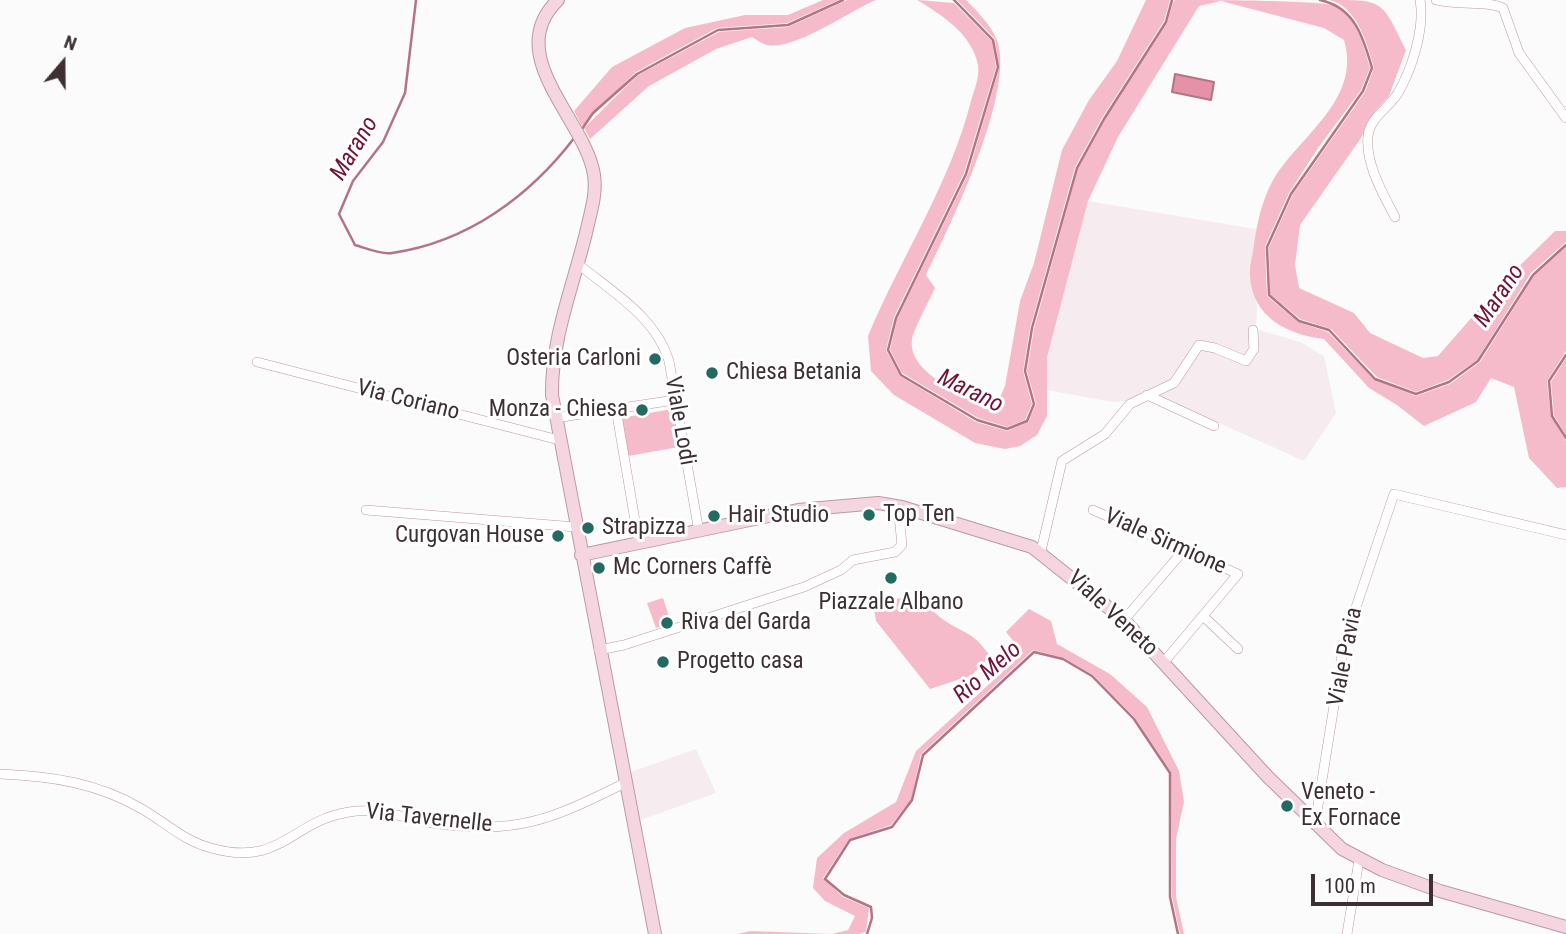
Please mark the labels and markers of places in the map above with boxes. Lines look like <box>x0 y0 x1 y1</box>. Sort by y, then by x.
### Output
place label: Osteria Carloni <box>506 345 641 373</box>
marker: Osteria Carloni <box>647 351 663 367</box>
place label: Chiesa Betania <box>726 359 862 387</box>
marker: Chiesa Betania <box>704 365 720 381</box>
place label: Monza - Chiesa <box>489 396 628 424</box>
marker: Monza - Chiesa <box>634 402 650 418</box>
place label: Top Ten <box>883 501 955 529</box>
place label: Hair Studio <box>728 502 829 530</box>
marker: Top Ten <box>861 507 877 523</box>
marker: Hair Studio <box>706 508 722 524</box>
place label: Strapizza <box>602 514 686 542</box>
marker: Strapizza <box>580 520 596 536</box>
place label: Curgovan House <box>395 522 544 550</box>
marker: Curgovan House <box>550 528 566 544</box>
place label: Mc Corners Caffè <box>613 554 772 582</box>
marker: Mc Corners Caffè <box>591 560 607 576</box>
marker: Piazzale Albano <box>883 570 899 586</box>
place label: Piazzale Albano <box>818 589 964 617</box>
place label: Riva del Garda <box>681 609 811 637</box>
marker: Riva del Garda <box>659 615 675 631</box>
place label: Progetto casa <box>677 648 804 676</box>
marker: Progetto casa <box>655 654 671 670</box>
place label: Veneto - Ex Fornace <box>1301 779 1401 833</box>
marker: Veneto - Ex Fornace <box>1279 798 1295 814</box>

